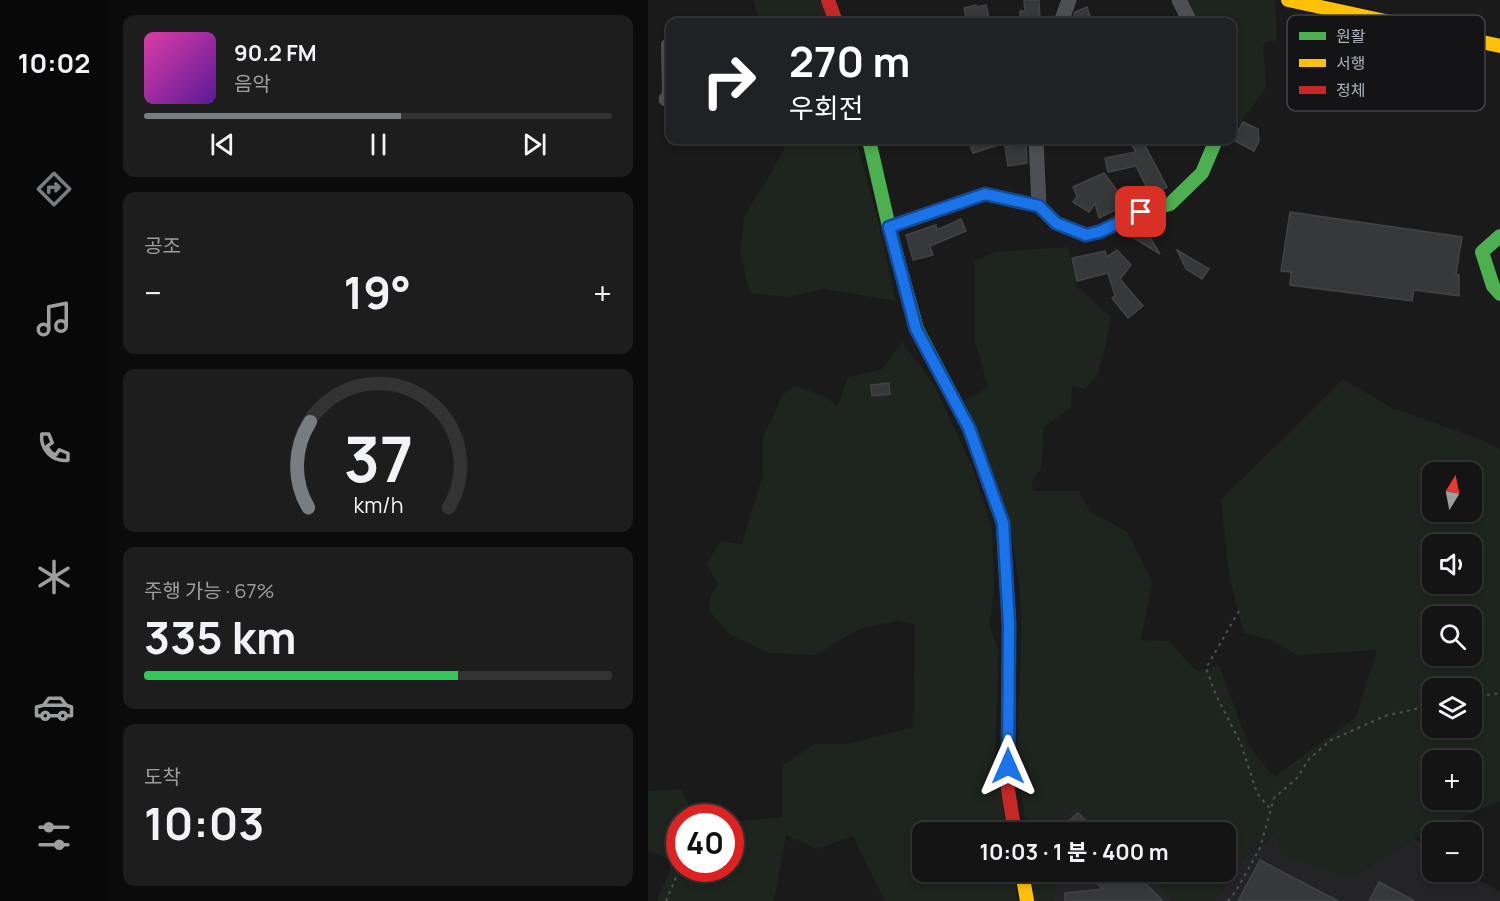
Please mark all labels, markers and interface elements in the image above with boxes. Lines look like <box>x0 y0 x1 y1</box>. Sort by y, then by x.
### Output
legend <box>1287 15 1485 111</box>
text: 원활 <box>1336 25 1366 47</box>
text: 270 m <box>789 32 910 90</box>
text: 90.2 FM <box>234 38 317 68</box>
icon: right <box>690 42 768 120</box>
text: 10:02 <box>18 44 90 81</box>
text: 서행 <box>1336 52 1365 74</box>
text: 음악 <box>234 70 271 97</box>
text: 정체 <box>1336 79 1365 101</box>
text: 우회전 <box>789 89 864 126</box>
icon: previous <box>206 128 239 161</box>
icon: pause <box>362 128 395 161</box>
icon: next <box>518 128 551 161</box>
icon: directions <box>33 168 75 210</box>
pin <box>1115 186 1166 237</box>
icon: arrive <box>1124 195 1157 228</box>
text: 공조 <box>144 232 181 259</box>
text: 19° <box>343 261 411 323</box>
text: − <box>144 270 162 315</box>
text: + <box>593 270 612 315</box>
icon: music <box>33 298 75 340</box>
text: 37 <box>343 415 413 501</box>
icon: phone <box>33 427 75 469</box>
north arrow <box>1422 462 1482 522</box>
map controls <box>1422 462 1482 882</box>
text: km/h <box>353 490 403 519</box>
button: sound <box>1422 534 1482 594</box>
icon: climate <box>33 556 75 598</box>
text: 주행 가능 · 67% <box>144 577 275 604</box>
text: 335 km <box>144 606 296 668</box>
button: search <box>1422 606 1482 666</box>
button: layers <box>1422 678 1482 738</box>
icon: car <box>33 686 75 728</box>
position arrow <box>976 734 1040 798</box>
button: + <box>1422 750 1482 810</box>
text: 도착 <box>144 763 181 790</box>
text: 10:03 <box>144 792 265 854</box>
speed limit sign: 40 <box>666 804 744 882</box>
icon: filters <box>33 815 75 857</box>
button: − <box>1422 822 1482 882</box>
text: 10:03 · 1 분 · 400 m <box>979 837 1169 867</box>

